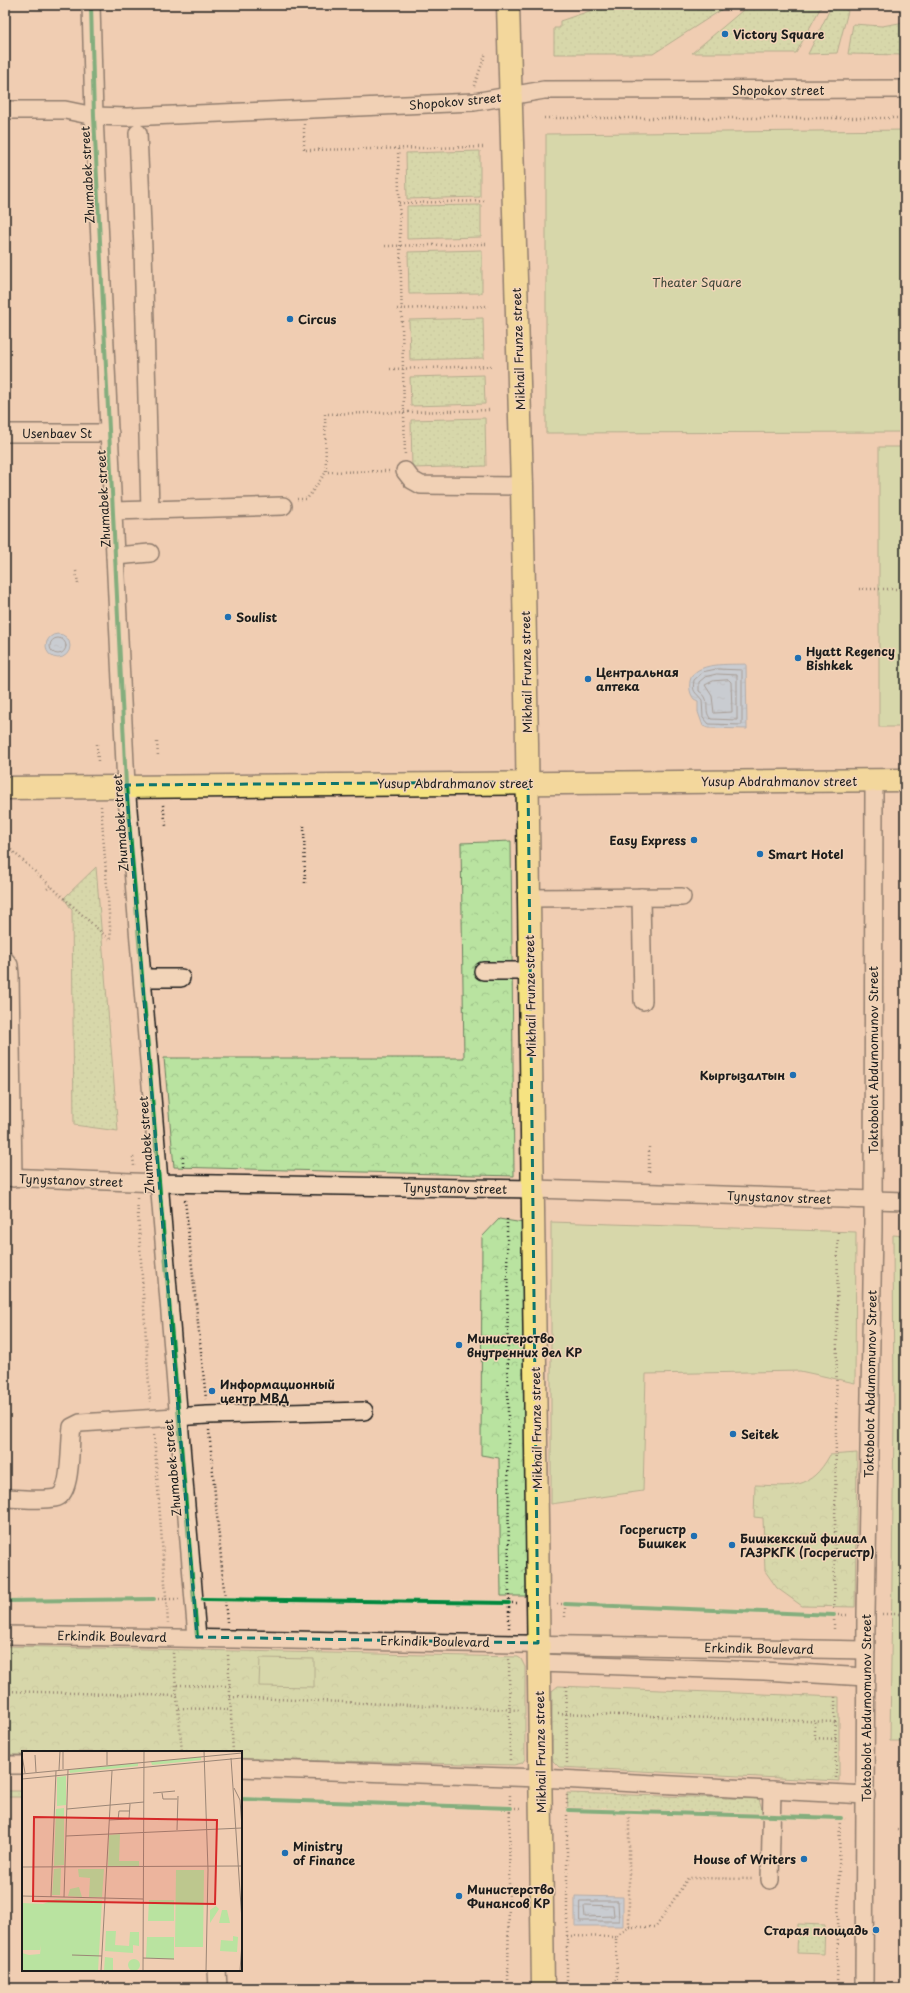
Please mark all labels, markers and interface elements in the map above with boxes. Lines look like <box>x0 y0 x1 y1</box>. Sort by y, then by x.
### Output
place label: Victory Square <box>733 25 825 43</box>
marker: Victory Square <box>720 29 730 39</box>
street label: Shopokov street <box>732 81 824 99</box>
street label: Shopokov street <box>408 88 502 114</box>
street label: Zhumabek street <box>75 126 99 224</box>
park label: Theater Square <box>652 273 742 291</box>
street label: Mikhail Frunze street <box>507 287 529 410</box>
place label: Circus <box>298 310 337 328</box>
marker: Circus <box>285 314 295 324</box>
street label: Usenbaev St <box>22 424 92 442</box>
street label: Zhumabek street <box>91 450 115 548</box>
place label: Soulist <box>236 608 277 626</box>
street label: Mikhail Frunze street <box>516 611 536 733</box>
marker: Soulist <box>223 612 233 622</box>
place label: Hyatt Regency Bishkek <box>806 642 895 674</box>
marker: Hyatt Regency Bishkek <box>793 653 803 663</box>
place label: Центральная аптека <box>596 663 679 695</box>
marker: Центральная аптека <box>583 674 593 684</box>
street label: Yusup Abdrahmanov street <box>701 772 857 790</box>
street label: Zhumabek street <box>108 774 132 872</box>
street label: Yusup Abdrahmanov street <box>377 774 533 792</box>
place label: Easy Express <box>610 831 686 849</box>
marker: Easy Express <box>689 835 699 845</box>
place label: Smart Hotel <box>768 845 843 863</box>
marker: Smart Hotel <box>755 849 765 859</box>
street label: Mikhail Frunze street <box>520 935 540 1057</box>
street label: Toktobolot Abdumomunov Street <box>864 966 882 1154</box>
place label: Кыргызалтын <box>700 1066 785 1084</box>
marker: Кыргызалтын <box>788 1070 798 1080</box>
street label: Zhumabek street <box>134 1096 158 1194</box>
street label: Tynystanov street <box>19 1169 123 1191</box>
street label: Tynystanov street <box>403 1178 507 1198</box>
street label: Tynystanov street <box>727 1186 831 1208</box>
street label: Toktobolot Abdumomunov Street <box>859 1290 881 1478</box>
place label: Министерство внутренних дел КР <box>467 1329 582 1361</box>
marker: Министерство внутренних дел КР <box>454 1340 464 1350</box>
street label: Mikhail Frunze street <box>526 1367 546 1489</box>
place label: Информационный центр МВД <box>220 1375 335 1407</box>
marker: Информационный центр МВД <box>207 1386 217 1396</box>
street label: Zhumabek street <box>159 1418 185 1517</box>
place label: Seitek <box>741 1425 779 1443</box>
marker: Seitek <box>728 1429 738 1439</box>
place label: Госрегистр Бишкек <box>620 1520 687 1552</box>
place label: Бишкекский филиал ГАЗРКГК (Госрегистр) <box>740 1529 874 1561</box>
marker: Госрегистр Бишкек <box>689 1531 699 1541</box>
marker: Бишкекский филиал ГАЗРКГК (Госрегистр) <box>727 1540 737 1550</box>
street label: Toktobolot Abdumomunov Street <box>857 1614 875 1802</box>
street label: Erkindik Boulevard <box>57 1626 167 1646</box>
street label: Erkindik Boulevard <box>380 1631 490 1651</box>
street label: Erkindik Boulevard <box>704 1638 814 1658</box>
street label: Mikhail Frunze street <box>530 1691 550 1813</box>
inset map <box>22 1751 242 1971</box>
place label: Ministry of Finance <box>293 1837 356 1869</box>
marker: Ministry of Finance <box>280 1848 290 1858</box>
place label: House of Writers <box>693 1850 796 1868</box>
marker: House of Writers <box>799 1854 809 1864</box>
place label: Министерство Финансов КР <box>467 1880 554 1912</box>
marker: Министерство Финансов КР <box>454 1891 464 1901</box>
place label: Старая площадь <box>764 1921 868 1939</box>
marker: Старая площадь <box>871 1925 881 1935</box>

